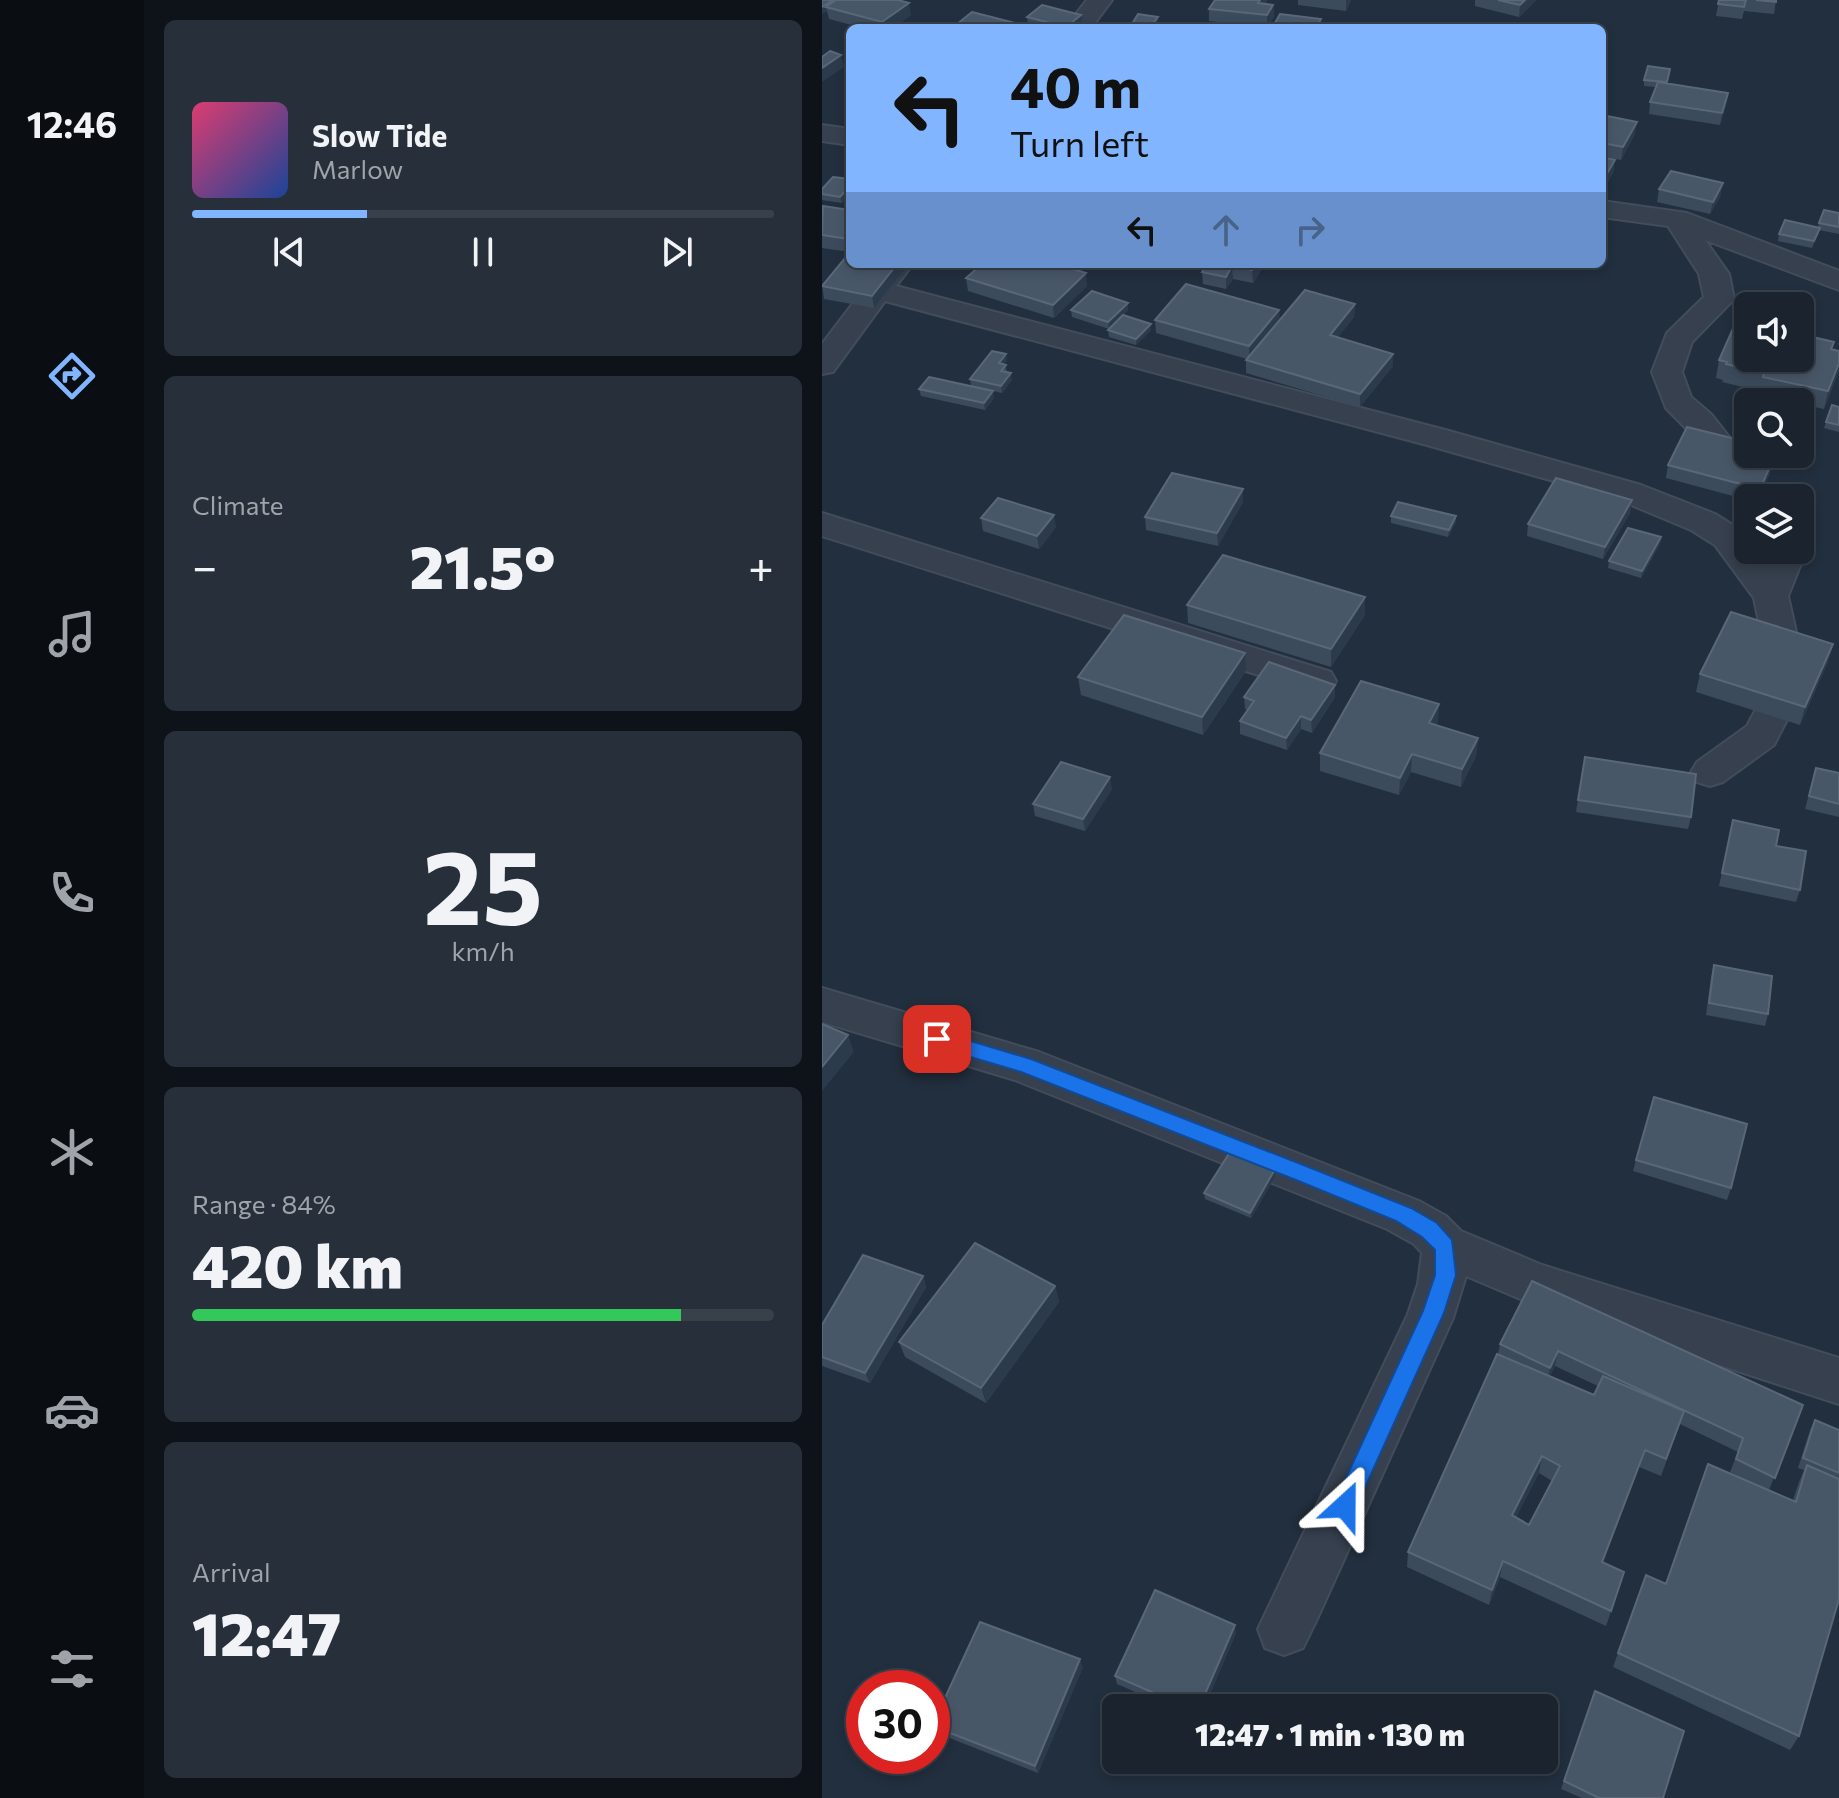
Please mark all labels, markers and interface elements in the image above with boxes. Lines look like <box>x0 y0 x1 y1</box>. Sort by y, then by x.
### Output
text: 40 m <box>1010 51 1141 120</box>
icon: left <box>878 56 982 160</box>
text: 12:46 <box>27 101 117 145</box>
text: Slow Tide <box>312 116 447 153</box>
text: Turn left <box>1010 120 1149 164</box>
text: Marlow <box>312 153 403 184</box>
icon: left <box>1120 208 1164 252</box>
icon: ahead <box>1204 208 1248 252</box>
icon: right <box>1288 208 1332 252</box>
icon: previous <box>267 230 311 274</box>
icon: pause <box>461 230 505 274</box>
icon: next <box>655 230 699 274</box>
map controls <box>1734 292 1814 564</box>
button: sound <box>1734 292 1814 372</box>
icon: directions <box>44 348 100 404</box>
button: search <box>1734 388 1814 468</box>
button: layers <box>1734 484 1814 564</box>
text: Climate <box>192 489 284 520</box>
text: 21.5° <box>409 528 556 601</box>
text: − <box>192 538 217 592</box>
text: + <box>748 538 774 592</box>
icon: music <box>44 606 100 662</box>
text: 25 <box>423 819 543 946</box>
icon: phone <box>44 865 100 921</box>
text: km/h <box>451 935 515 966</box>
pin <box>903 1005 971 1073</box>
icon: arrive <box>915 1017 959 1061</box>
icon: climate <box>44 1124 100 1180</box>
text: Range · 84% <box>192 1188 336 1219</box>
text: 420 km <box>192 1227 403 1300</box>
icon: car <box>44 1382 100 1438</box>
position arrow <box>1303 1464 1387 1548</box>
text: Arrival <box>192 1556 271 1587</box>
text: 12:47 <box>192 1595 341 1668</box>
icon: filters <box>44 1641 100 1697</box>
speed limit sign: 30 <box>846 1670 950 1774</box>
text: 12:47 · 1 min · 130 m <box>1195 1715 1465 1752</box>

